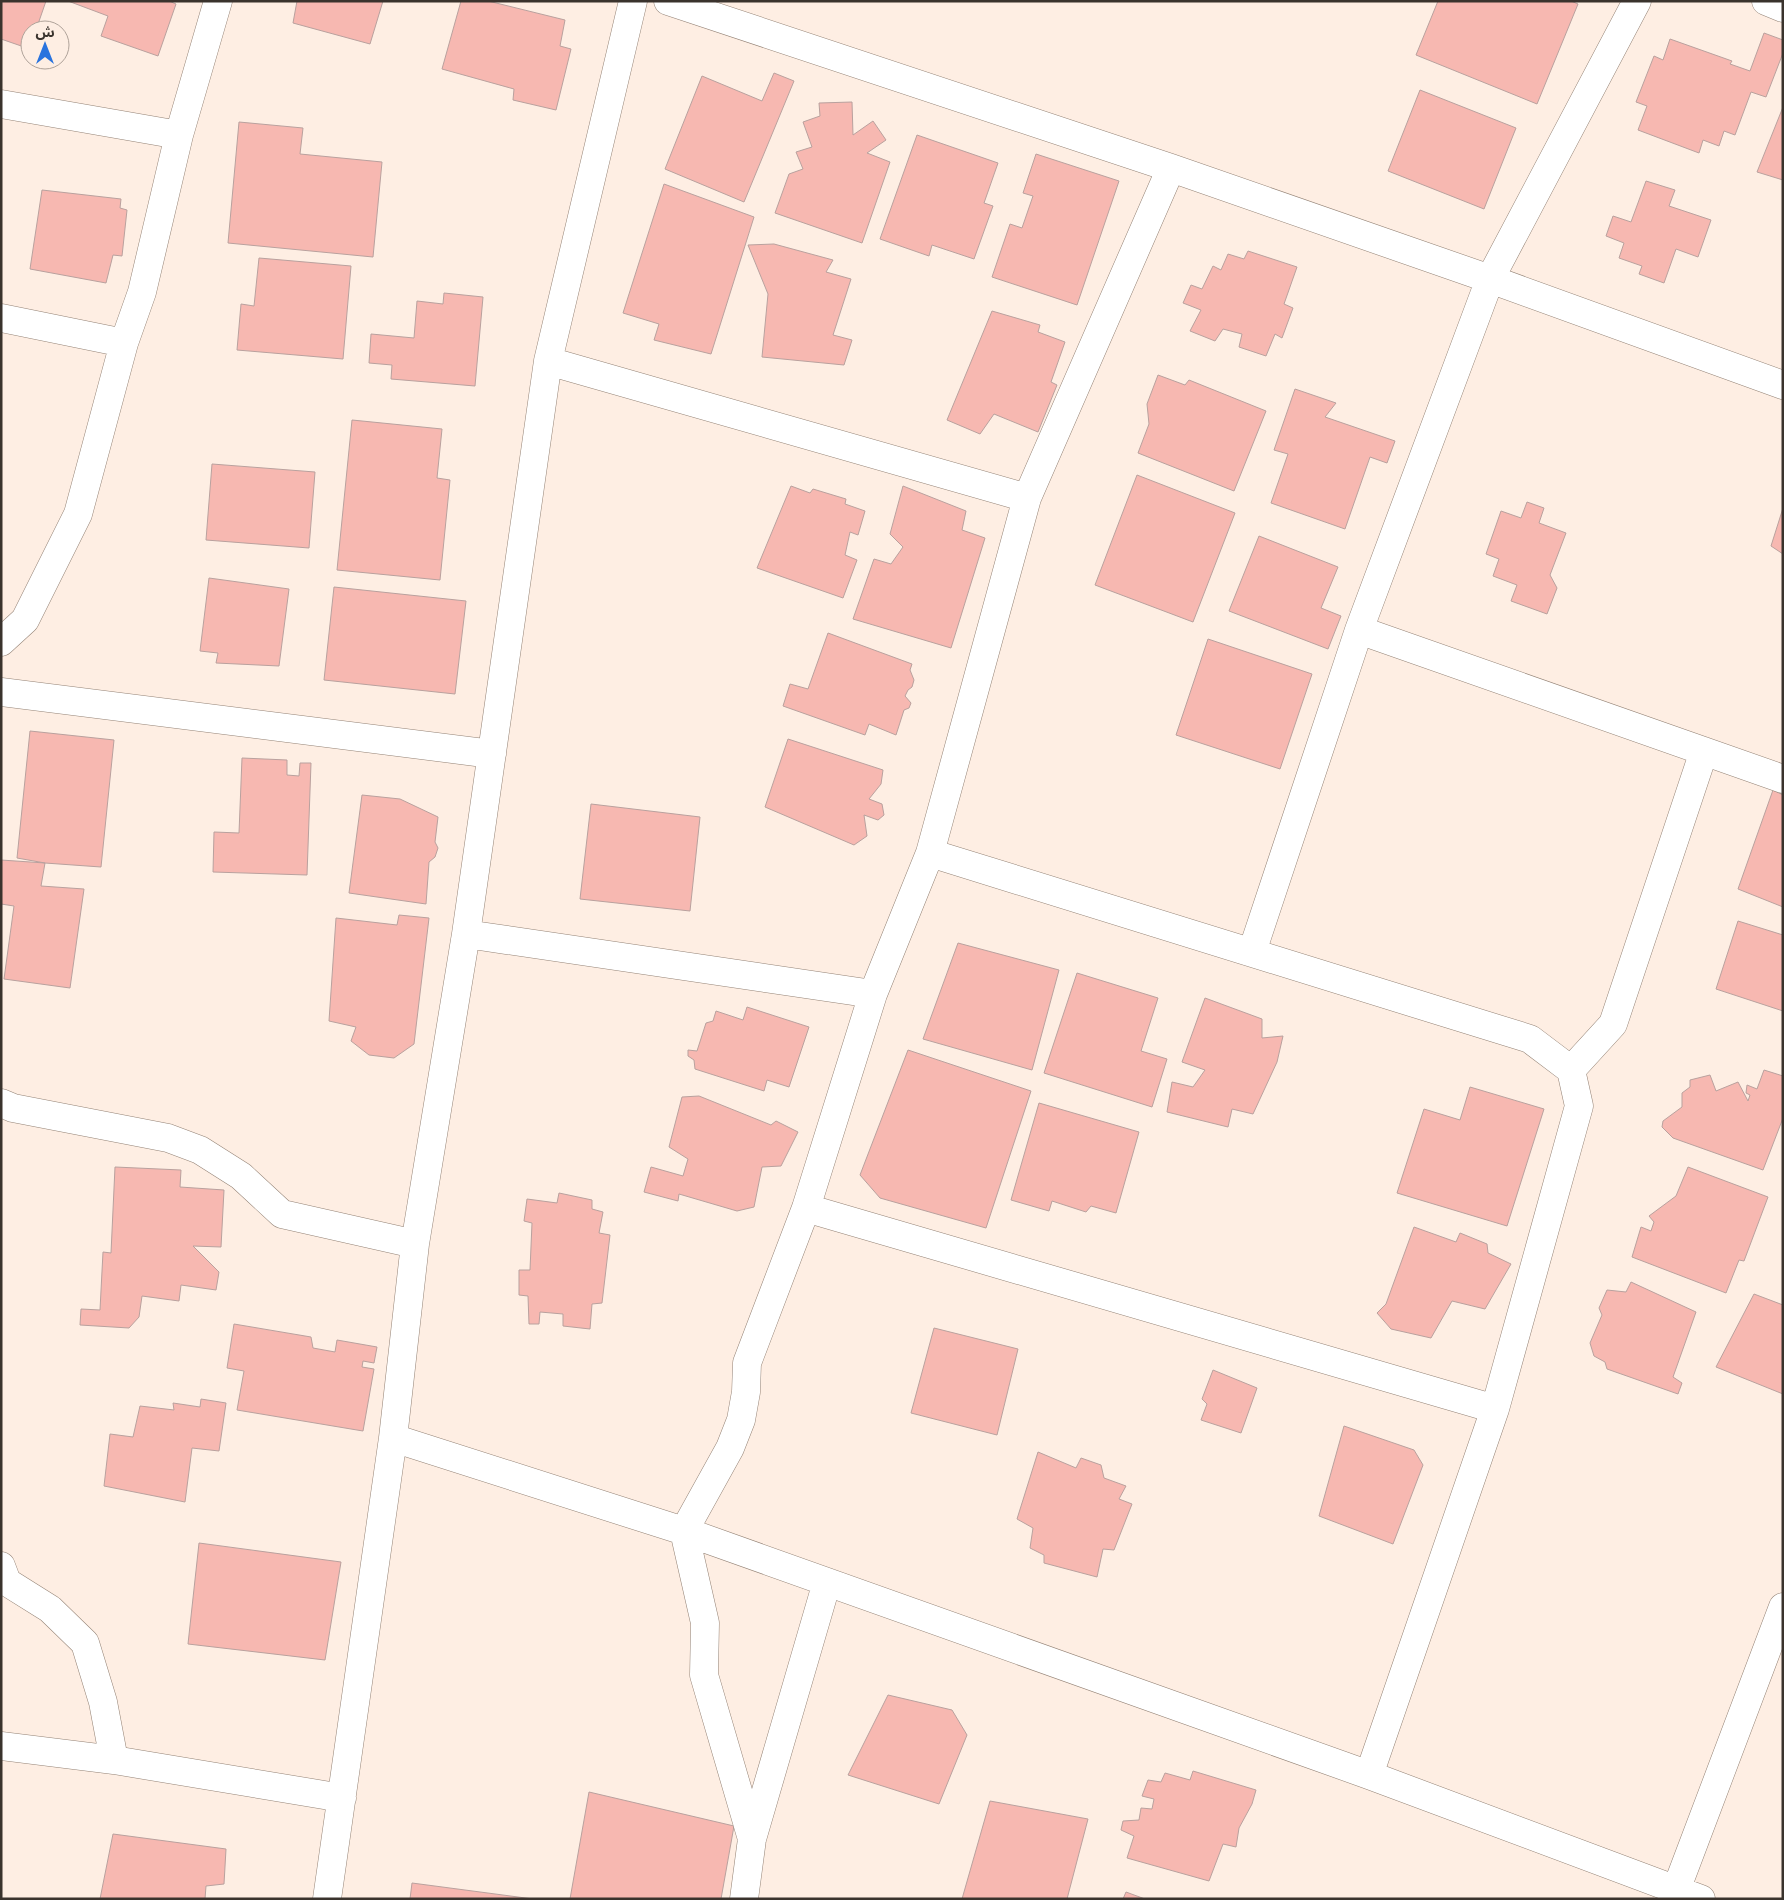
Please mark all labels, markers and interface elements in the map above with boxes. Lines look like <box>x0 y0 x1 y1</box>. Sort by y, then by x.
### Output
north arrow <box>20 20 70 70</box>
text: ش <box>35 24 55 41</box>

